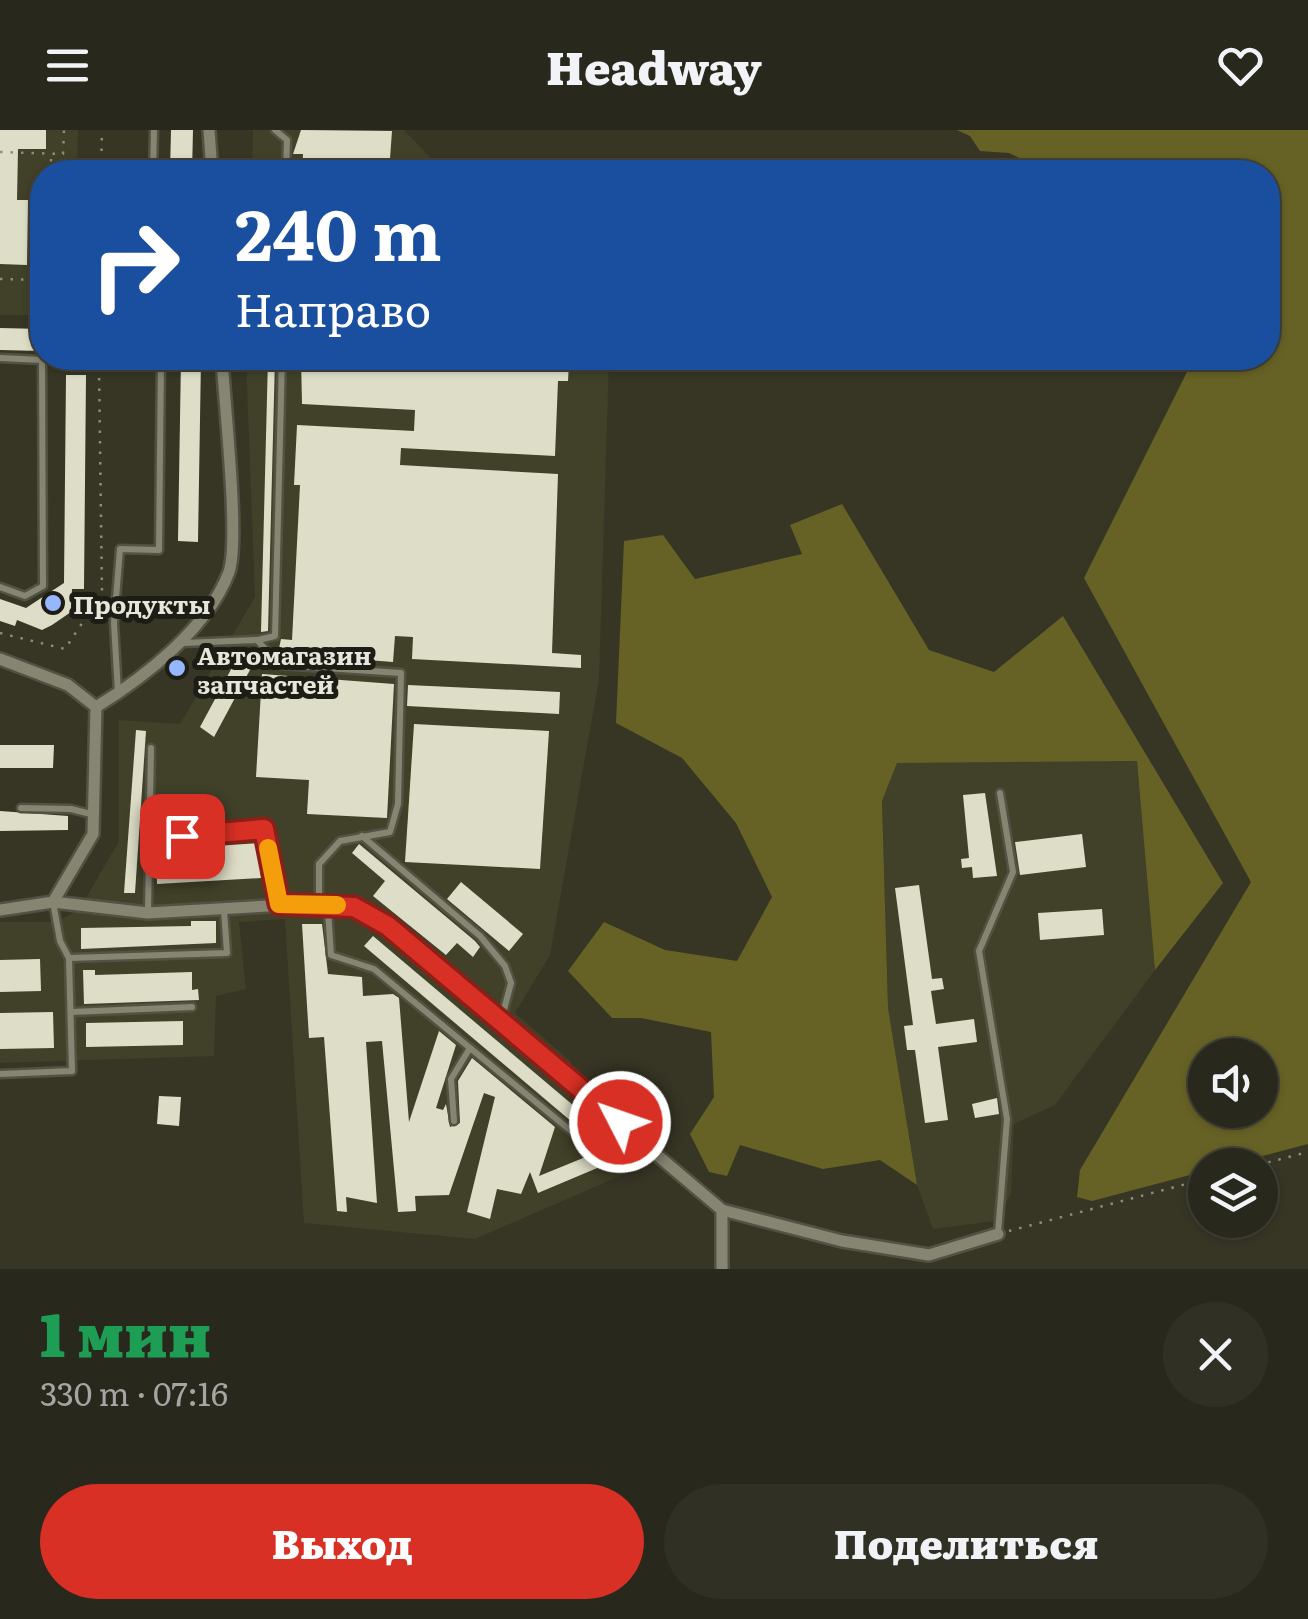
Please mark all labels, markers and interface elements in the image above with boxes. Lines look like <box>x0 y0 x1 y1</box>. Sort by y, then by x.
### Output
text: Headway <box>546 32 762 99</box>
icon: menu <box>40 38 95 93</box>
icon: heart <box>1213 38 1268 93</box>
text: 240 m <box>235 179 442 283</box>
icon: right <box>70 200 200 330</box>
text: Направо <box>235 274 431 341</box>
place label: Продукты <box>73 585 210 622</box>
marker: Продукты <box>42 592 64 614</box>
place label: Автомагазин запчастей <box>197 636 372 702</box>
marker: Автомагазин запчастей <box>166 657 188 679</box>
pin <box>140 794 225 879</box>
icon: arrive <box>155 809 210 864</box>
map controls <box>1188 1038 1278 1238</box>
button: sound <box>1188 1038 1278 1128</box>
position arrow <box>568 1070 672 1174</box>
button: layers <box>1188 1148 1278 1238</box>
text: 1 мин <box>40 1286 211 1375</box>
button: close <box>1163 1302 1268 1407</box>
text: 330 m · 07:16 <box>40 1368 228 1416</box>
button: Выход <box>40 1484 644 1599</box>
button: Поделиться <box>664 1484 1268 1599</box>

